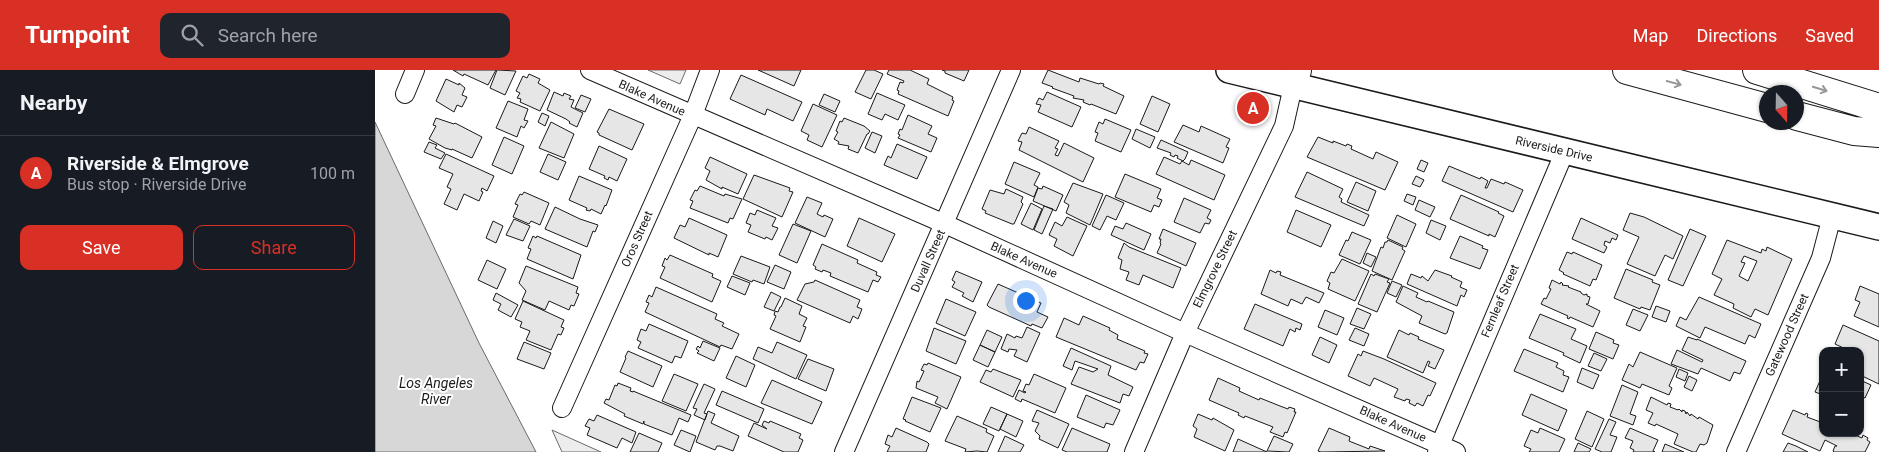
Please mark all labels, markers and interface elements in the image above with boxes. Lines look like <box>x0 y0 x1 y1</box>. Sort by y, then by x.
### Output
search box <box>160 13 510 58</box>
text: Turnpoint <box>25 21 130 49</box>
icon: search <box>178 21 206 49</box>
text: Search here <box>218 24 318 47</box>
text: Map <box>1633 25 1668 46</box>
text: Directions <box>1696 25 1777 46</box>
text: Saved <box>1805 25 1854 46</box>
street label: Blake Avenue <box>617 77 687 119</box>
one-way arrow <box>1665 78 1681 88</box>
north arrow <box>1759 85 1804 130</box>
one-way arrow <box>1812 85 1828 95</box>
pin: A <box>1237 89 1269 127</box>
text: Nearby <box>20 91 87 115</box>
street label: Riverside Drive <box>1514 133 1594 165</box>
text: Riverside & Elmgrove <box>67 152 249 175</box>
text: A <box>31 164 41 183</box>
text: 100 m <box>310 164 355 183</box>
text: Bus stop · Riverside Drive <box>67 175 246 194</box>
street label: Oros Street <box>618 209 656 269</box>
button: Save <box>20 225 183 270</box>
button: Share <box>193 225 355 270</box>
street label: Duvall Street <box>908 227 948 295</box>
street label: Elmgrove Street <box>1190 228 1240 310</box>
street label: Blake Avenue <box>989 239 1059 281</box>
street label: Fernleaf Street <box>1478 262 1522 340</box>
your location <box>1013 288 1039 314</box>
street label: Gatewood Street <box>1762 291 1812 379</box>
map controls <box>1819 347 1864 437</box>
button: + <box>1819 347 1864 392</box>
water label: Los Angeles River <box>399 375 473 407</box>
button: − <box>1819 392 1864 437</box>
street label: Blake Avenue <box>1358 403 1428 445</box>

